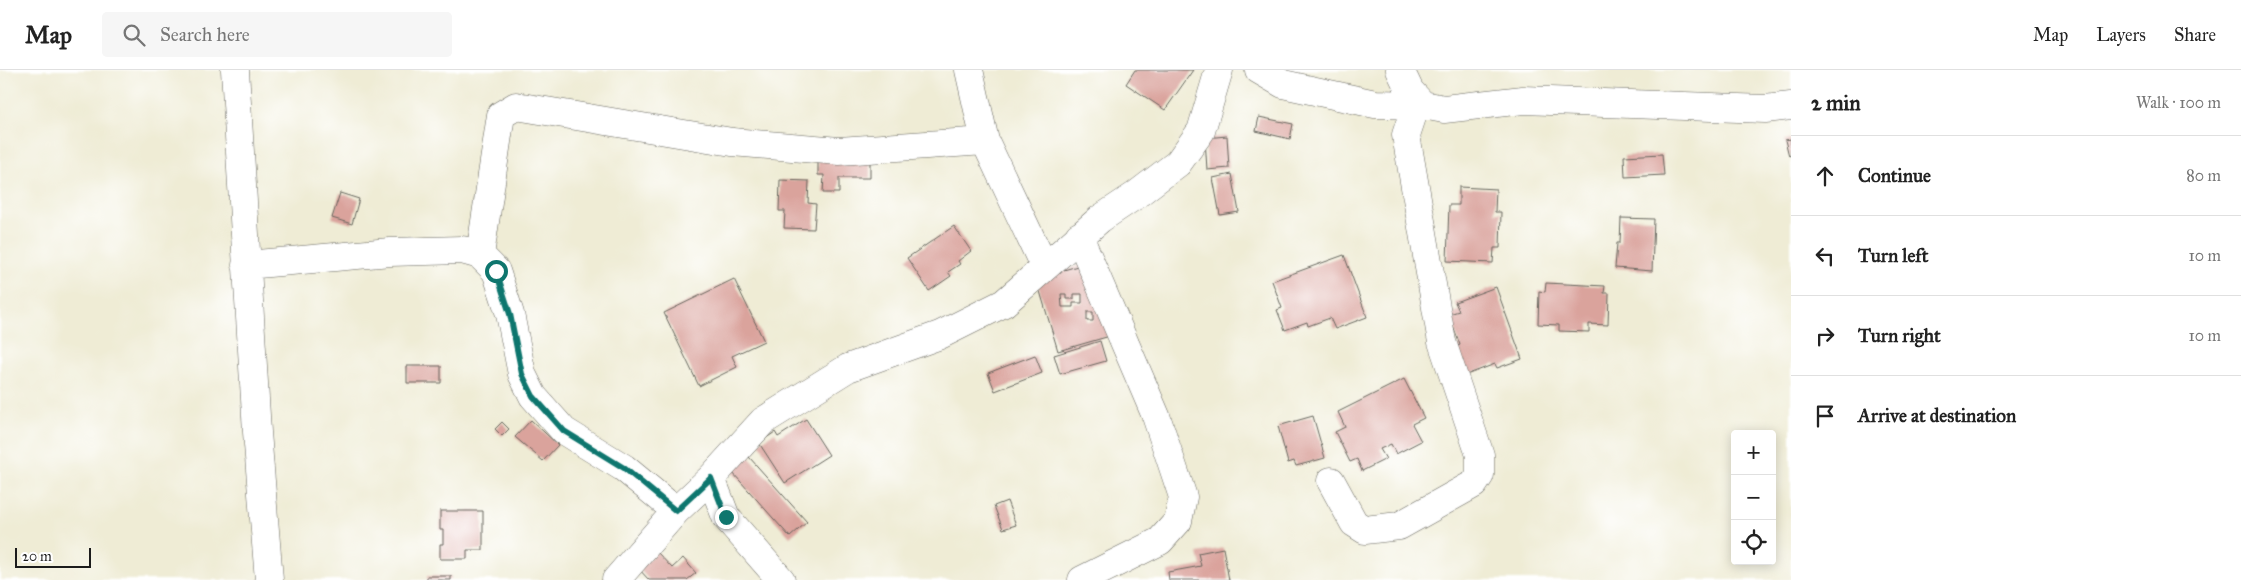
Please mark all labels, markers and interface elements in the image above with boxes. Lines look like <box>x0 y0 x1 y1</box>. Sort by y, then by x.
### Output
search box <box>102 12 452 57</box>
text: Map <box>25 20 72 50</box>
icon: search <box>120 21 148 49</box>
text: Search here <box>160 23 250 46</box>
text: Map <box>2033 24 2068 46</box>
text: Layers <box>2096 24 2146 46</box>
text: Share <box>2174 24 2216 46</box>
text: 2 min <box>1811 90 1861 116</box>
text: Walk · 100 m <box>2136 93 2221 112</box>
icon: ahead <box>1811 162 1839 190</box>
text: Continue <box>1858 164 1931 187</box>
text: 80 m <box>2186 166 2221 185</box>
icon: left <box>1811 242 1839 270</box>
text: Turn left <box>1858 244 1928 267</box>
text: 10 m <box>2189 246 2221 265</box>
route start <box>485 260 508 283</box>
icon: right <box>1811 322 1839 350</box>
text: Turn right <box>1858 324 1941 347</box>
text: 10 m <box>2189 326 2221 345</box>
icon: arrive <box>1811 402 1839 430</box>
text: Arrive at destination <box>1858 404 2016 427</box>
map controls <box>1731 430 1776 565</box>
button: + <box>1731 430 1776 475</box>
button: − <box>1731 475 1776 520</box>
route end <box>715 506 738 529</box>
button: locate <box>1731 520 1776 565</box>
scale bar <box>15 545 91 568</box>
text: 20 m <box>22 548 52 565</box>

